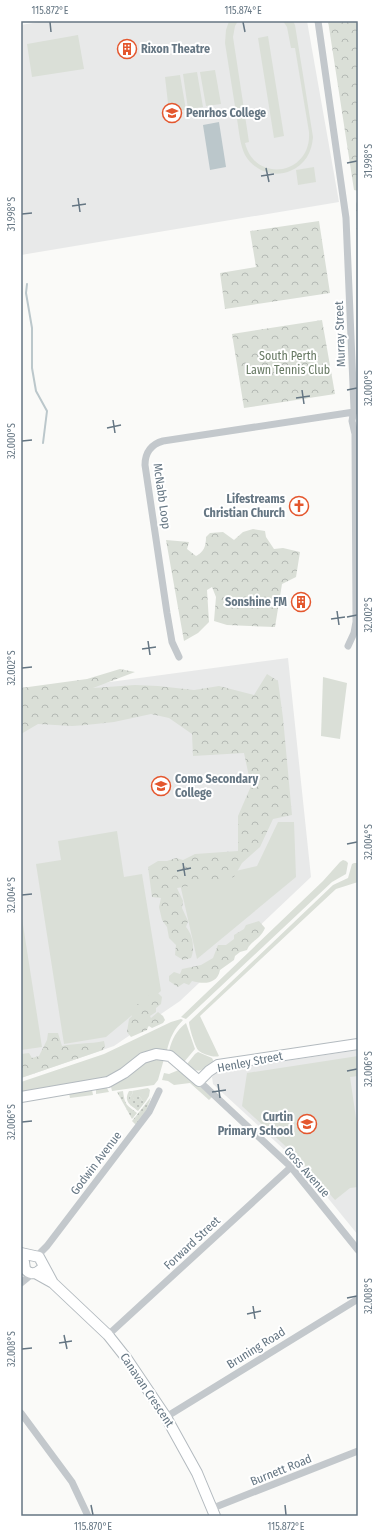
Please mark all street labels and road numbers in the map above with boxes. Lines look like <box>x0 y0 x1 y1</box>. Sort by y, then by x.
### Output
street label: Murray Street <box>332 301 348 367</box>
street label: McNabb Loop <box>150 462 174 530</box>
street label: Henley Street <box>216 1049 284 1075</box>
street label: Godwin Avenue <box>68 1129 124 1197</box>
street label: Goss Avenue <box>281 1144 333 1200</box>
street label: Forward Street <box>161 1213 223 1273</box>
street label: Bruning Road <box>224 1325 288 1371</box>
street label: Canavan Crescent <box>117 1350 177 1430</box>
street label: Burnett Road <box>248 1451 314 1489</box>

